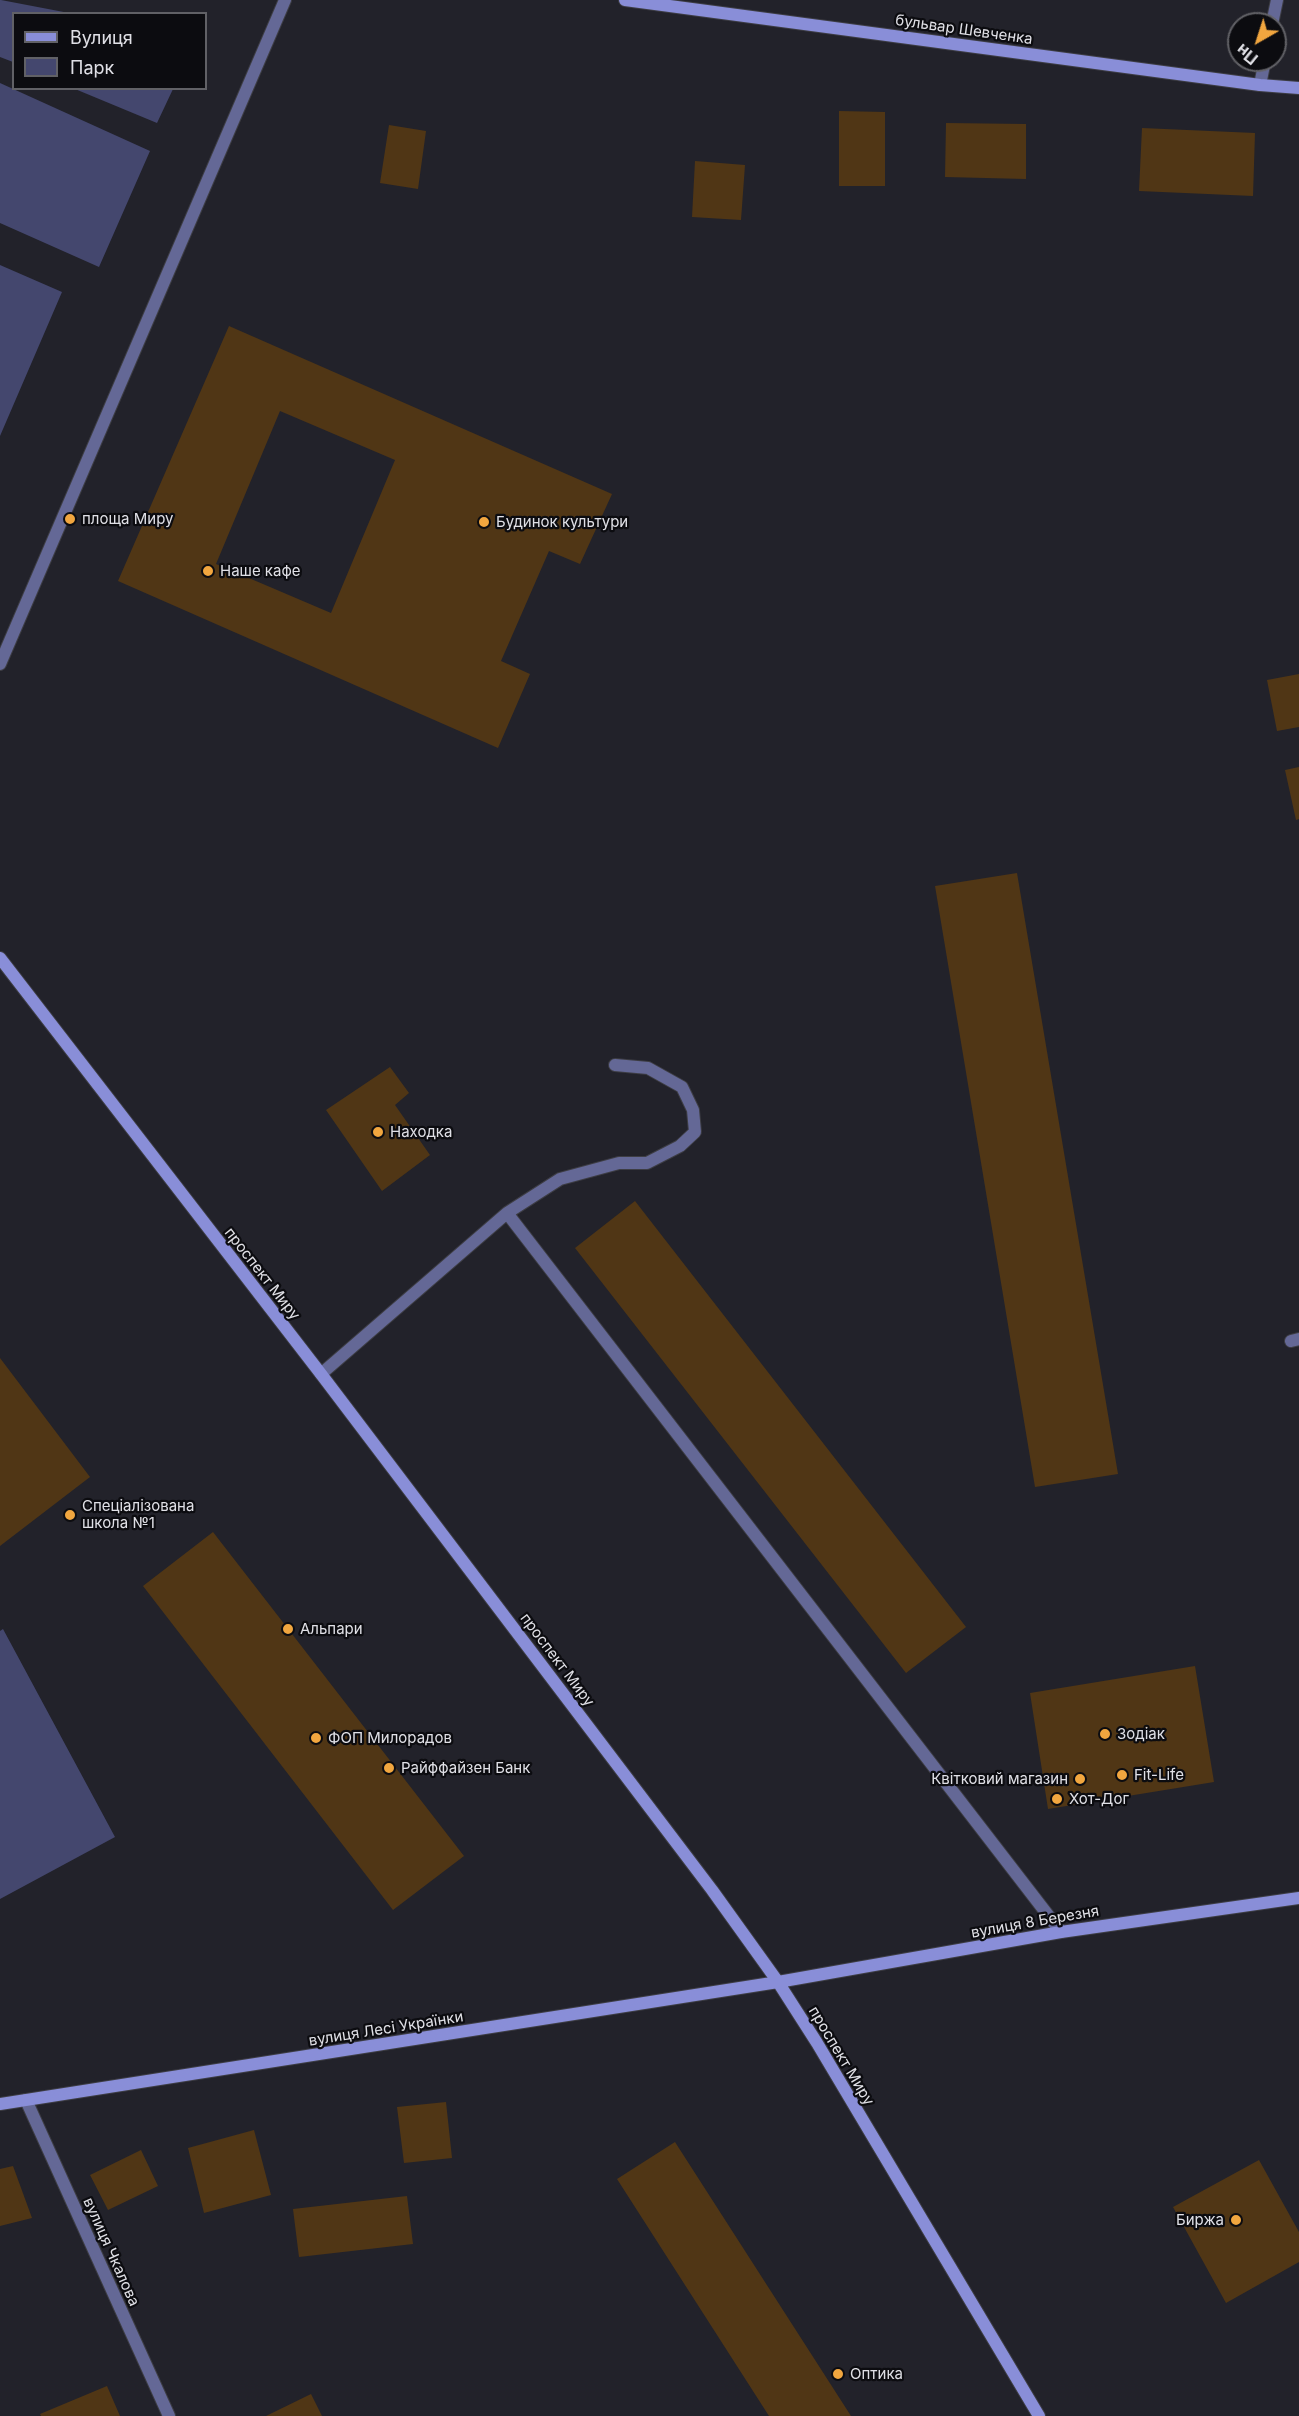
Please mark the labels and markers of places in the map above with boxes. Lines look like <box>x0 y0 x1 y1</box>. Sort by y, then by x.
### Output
place label: площа Миру <box>82 510 173 528</box>
marker: площа Миру <box>63 512 77 526</box>
place label: Будинок культури <box>496 513 628 531</box>
marker: Будинок культури <box>477 515 491 529</box>
place label: Наше кафе <box>220 562 301 580</box>
marker: Наше кафе <box>201 564 215 578</box>
place label: Находка <box>390 1123 452 1141</box>
marker: Находка <box>371 1125 385 1139</box>
place label: Спеціалізована школа №1 <box>82 1497 194 1532</box>
marker: Спеціалізована школа №1 <box>63 1508 77 1522</box>
place label: Альпари <box>300 1620 363 1638</box>
marker: Альпари <box>281 1622 295 1636</box>
place label: Зодіак <box>1117 1725 1165 1743</box>
marker: Зодіак <box>1098 1727 1112 1741</box>
place label: ФОП Милорадов <box>328 1729 452 1747</box>
marker: ФОП Милорадов <box>309 1731 323 1745</box>
place label: Райффайзен Банк <box>401 1759 530 1777</box>
marker: Райффайзен Банк <box>382 1761 396 1775</box>
place label: Fit-Life <box>1134 1766 1184 1784</box>
marker: Fit-Life <box>1115 1768 1129 1782</box>
place label: Квітковий магазин <box>931 1770 1068 1788</box>
marker: Квітковий магазин <box>1073 1772 1087 1786</box>
place label: Хот-Дог <box>1069 1790 1129 1808</box>
marker: Хот-Дог <box>1050 1792 1064 1806</box>
place label: Биржа <box>1176 2211 1224 2229</box>
marker: Биржа <box>1229 2213 1243 2227</box>
place label: Оптика <box>850 2365 903 2383</box>
marker: Оптика <box>831 2367 845 2381</box>

